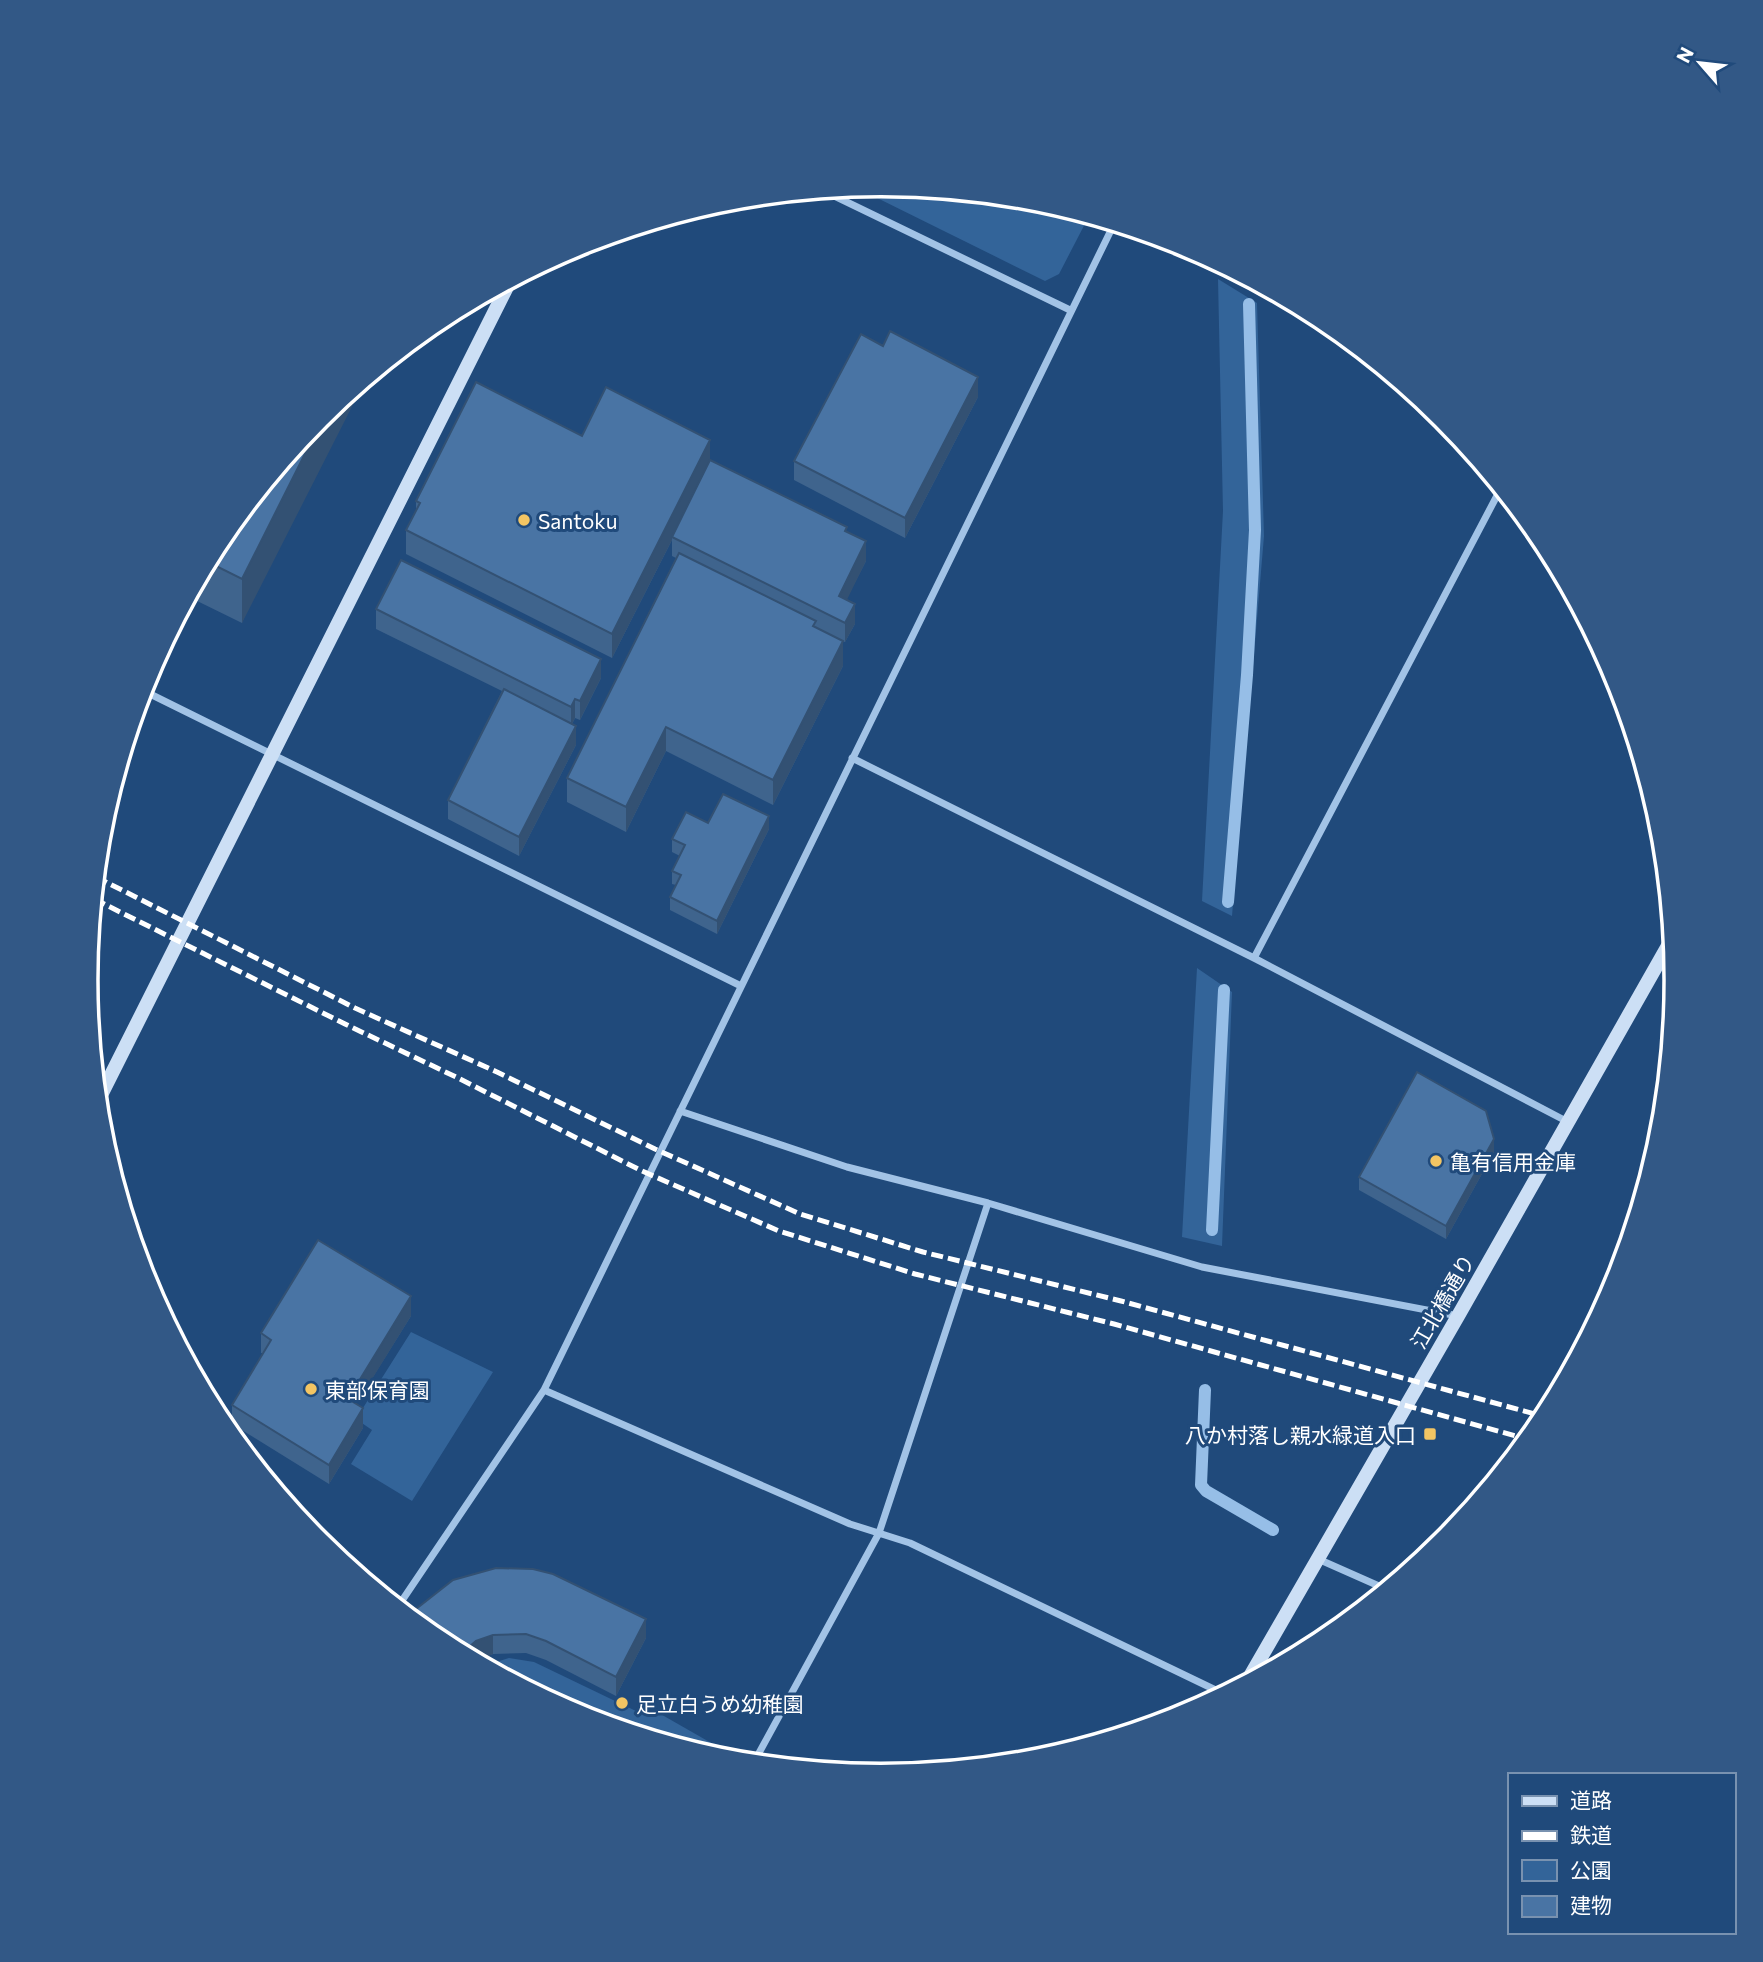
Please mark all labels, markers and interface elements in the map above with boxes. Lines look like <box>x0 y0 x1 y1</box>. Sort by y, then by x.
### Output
north arrow <box>1665 28 1735 98</box>
text: N <box>1671 43 1698 66</box>
place label: Santoku <box>538 508 617 533</box>
marker: Santoku <box>516 512 532 528</box>
place label: 亀有信用金庫 <box>1450 1149 1576 1174</box>
marker: 亀有信用金庫 <box>1428 1153 1444 1169</box>
street label: 江北橋通り <box>1405 1249 1479 1353</box>
place label: 東部保育園 <box>325 1377 430 1402</box>
marker: 東部保育園 <box>303 1381 319 1397</box>
place label: 八か村落し親水緑道入口 <box>1185 1422 1416 1447</box>
marker: 八か村落し親水緑道入口 <box>1422 1426 1438 1442</box>
place label: 足立白うめ幼稚園 <box>636 1691 804 1716</box>
marker: 足立白うめ幼稚園 <box>614 1695 630 1711</box>
legend <box>1508 1773 1735 1934</box>
text: 道路 <box>1570 1787 1612 1812</box>
text: 鉄道 <box>1570 1822 1612 1847</box>
text: 公園 <box>1570 1857 1612 1882</box>
text: 建物 <box>1570 1892 1612 1917</box>

